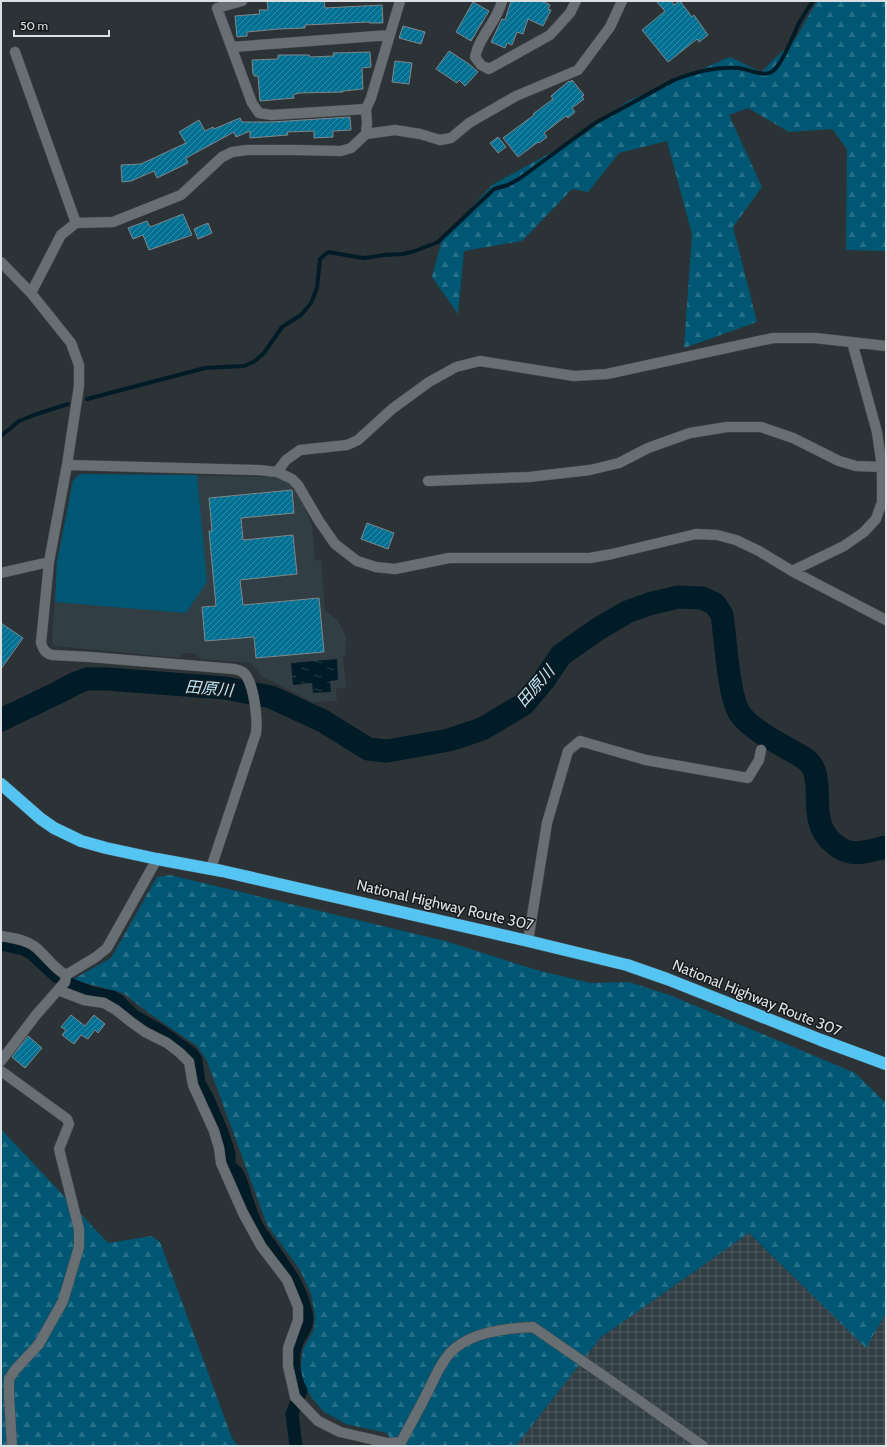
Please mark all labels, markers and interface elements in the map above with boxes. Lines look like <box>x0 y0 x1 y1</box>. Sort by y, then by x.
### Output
scale bar <box>14 12 109 38</box>
text: 50 m <box>20 18 48 33</box>
water label: 田原川 <box>512 660 560 711</box>
water label: 田原川 <box>184 677 236 700</box>
street label: National Highway Route 307 <box>355 876 536 934</box>
street label: National Highway Route 307 <box>670 956 845 1040</box>

